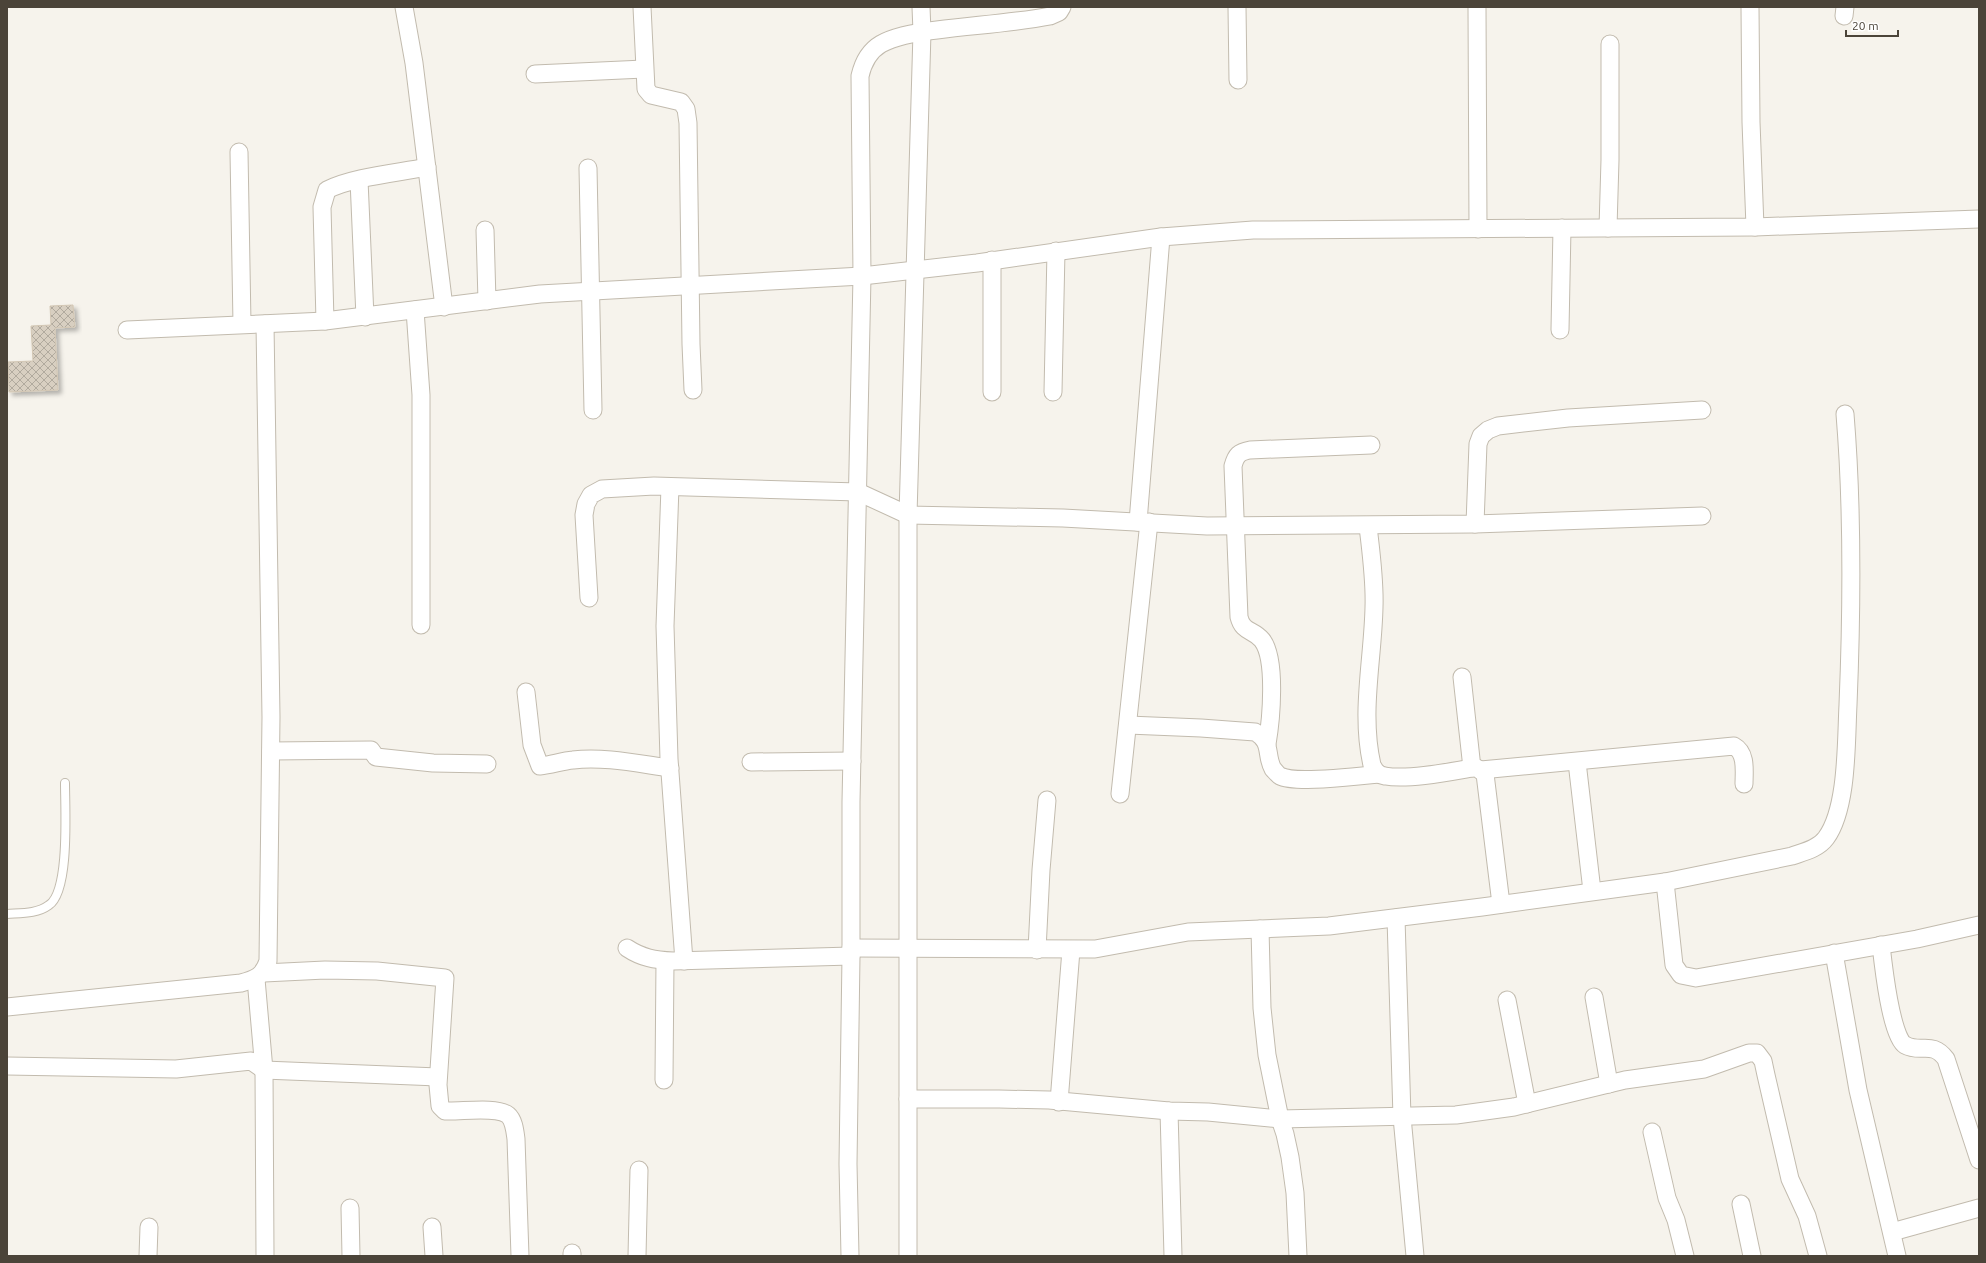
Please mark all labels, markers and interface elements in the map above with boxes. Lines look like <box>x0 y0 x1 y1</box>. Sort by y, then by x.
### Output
scale bar <box>1846 12 1898 38</box>
text: 20 m <box>1852 19 1879 32</box>

